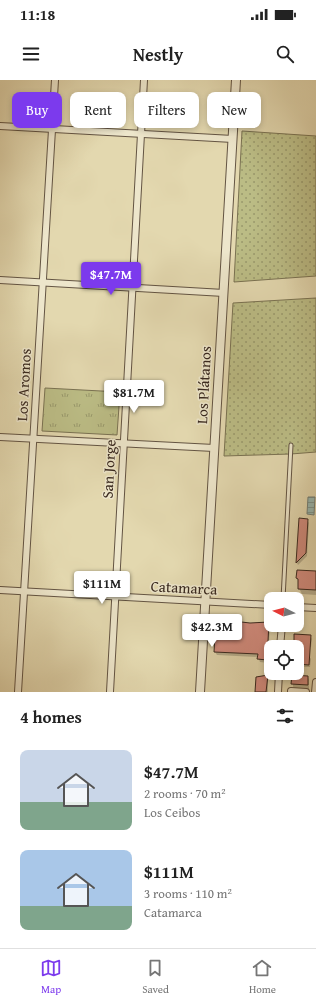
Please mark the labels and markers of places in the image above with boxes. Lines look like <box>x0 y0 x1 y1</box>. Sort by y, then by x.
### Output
pin: $47.7M <box>78 262 144 296</box>
pin: $81.7M <box>101 380 167 414</box>
pin: $111M <box>74 571 130 605</box>
pin: $42.3M <box>179 614 245 648</box>

